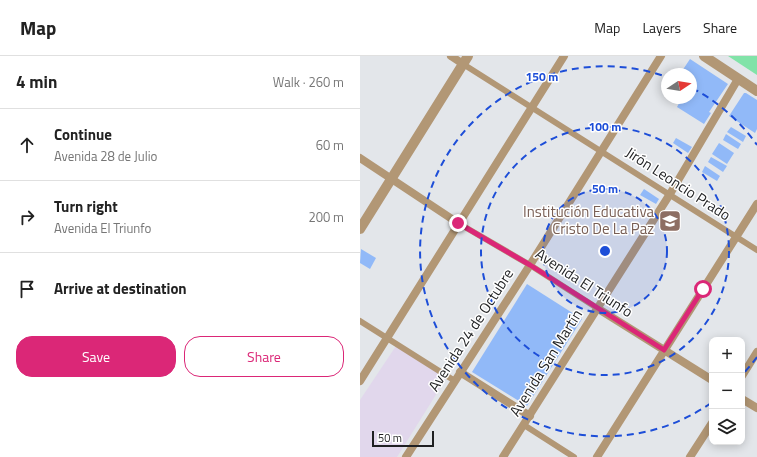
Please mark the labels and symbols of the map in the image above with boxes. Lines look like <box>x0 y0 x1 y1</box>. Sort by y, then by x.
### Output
text: 150 m <box>526 67 558 86</box>
north arrow <box>661 68 697 104</box>
text: 100 m <box>589 117 621 136</box>
street label: Jirón Leoncio Prado <box>621 141 735 226</box>
text: 50 m <box>592 179 618 198</box>
place label: Institución Educativa Cristo De La Paz <box>523 200 654 240</box>
school or university icon: Institución Educativa Cristo De La Paz <box>657 208 683 234</box>
route end <box>449 214 467 232</box>
street label: Avenida El Triunfo <box>531 242 638 323</box>
centre of rings <box>598 244 612 258</box>
street label: Avenida 24 de Octubre <box>422 264 519 396</box>
route start <box>694 280 712 298</box>
street label: Avenida San Martín <box>503 305 588 421</box>
scale bar <box>372 429 434 448</box>

